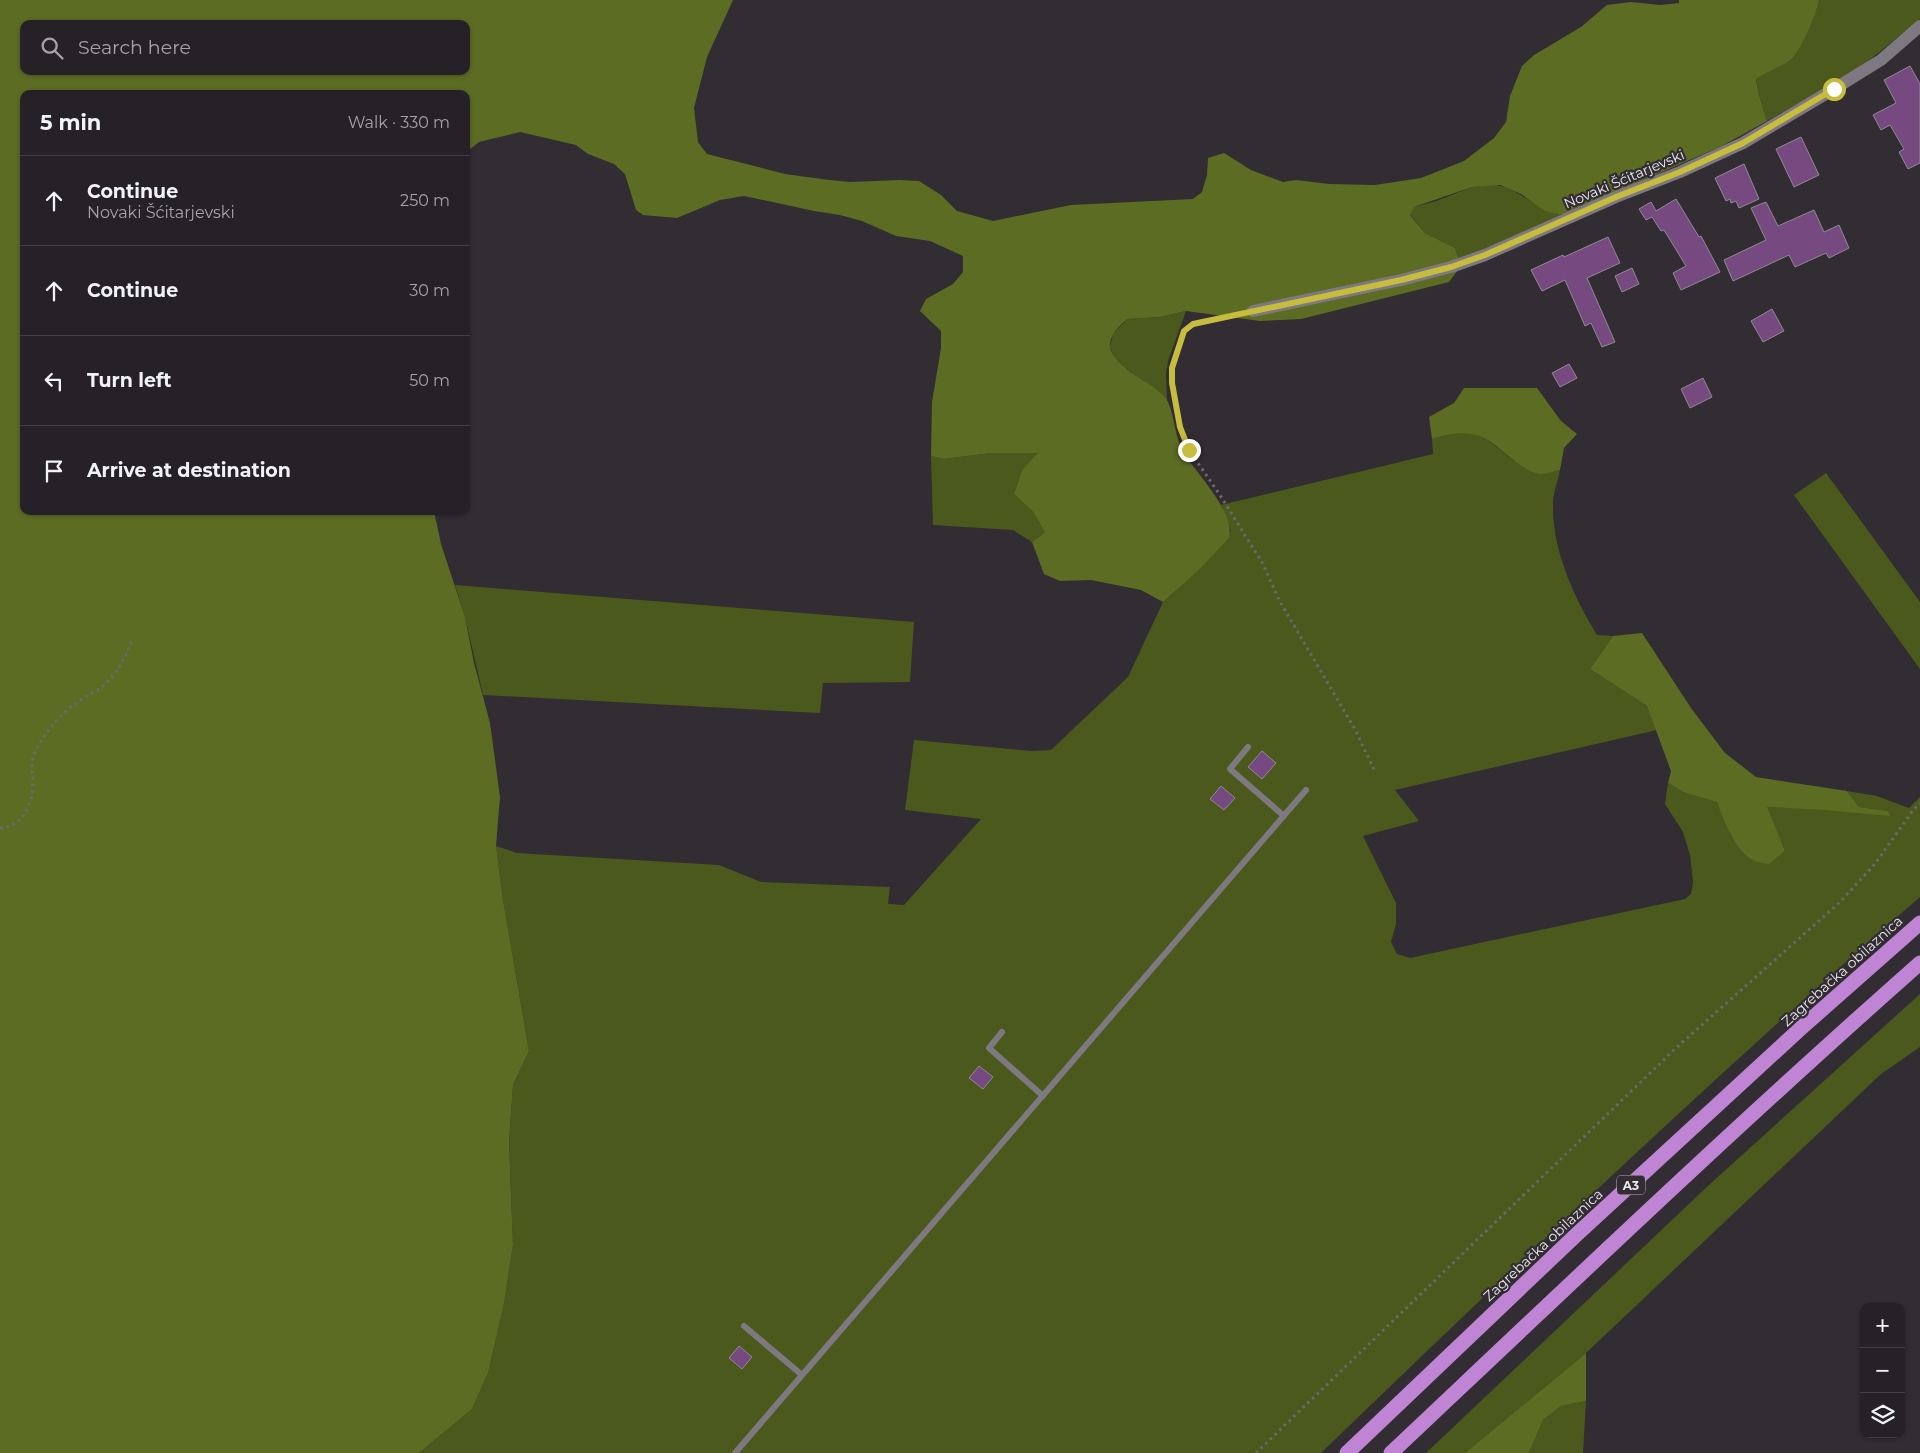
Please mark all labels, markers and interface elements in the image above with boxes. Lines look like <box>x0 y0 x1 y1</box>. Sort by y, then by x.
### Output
search box <box>20 20 470 75</box>
icon: search <box>38 34 66 62</box>
text: Search here <box>78 36 191 59</box>
route start <box>1823 78 1846 101</box>
text: 5 min <box>40 110 101 135</box>
text: Walk · 330 m <box>348 113 450 132</box>
street label: Novaki Šćitarjevski <box>1561 145 1687 213</box>
text: Continue <box>87 180 178 203</box>
icon: ahead <box>40 187 68 215</box>
text: 250 m <box>400 191 450 210</box>
text: Novaki Šćitarjevski <box>87 203 235 222</box>
icon: ahead <box>40 277 68 305</box>
text: Continue <box>87 279 178 302</box>
text: 30 m <box>409 281 450 300</box>
icon: left <box>40 367 68 395</box>
text: Turn left <box>87 369 172 392</box>
text: 50 m <box>409 371 450 390</box>
route end <box>1178 439 1201 462</box>
icon: arrive <box>40 457 68 485</box>
text: Arrive at destination <box>87 459 291 482</box>
street label: Zagrebačka obilaznica <box>1778 912 1906 1030</box>
road number: A3 <box>1617 1176 1645 1194</box>
street label: Zagrebačka obilaznica <box>1479 1185 1607 1305</box>
map controls <box>1860 1303 1905 1438</box>
button: + <box>1860 1303 1905 1348</box>
button: − <box>1860 1348 1905 1393</box>
button: layers <box>1860 1393 1905 1438</box>

